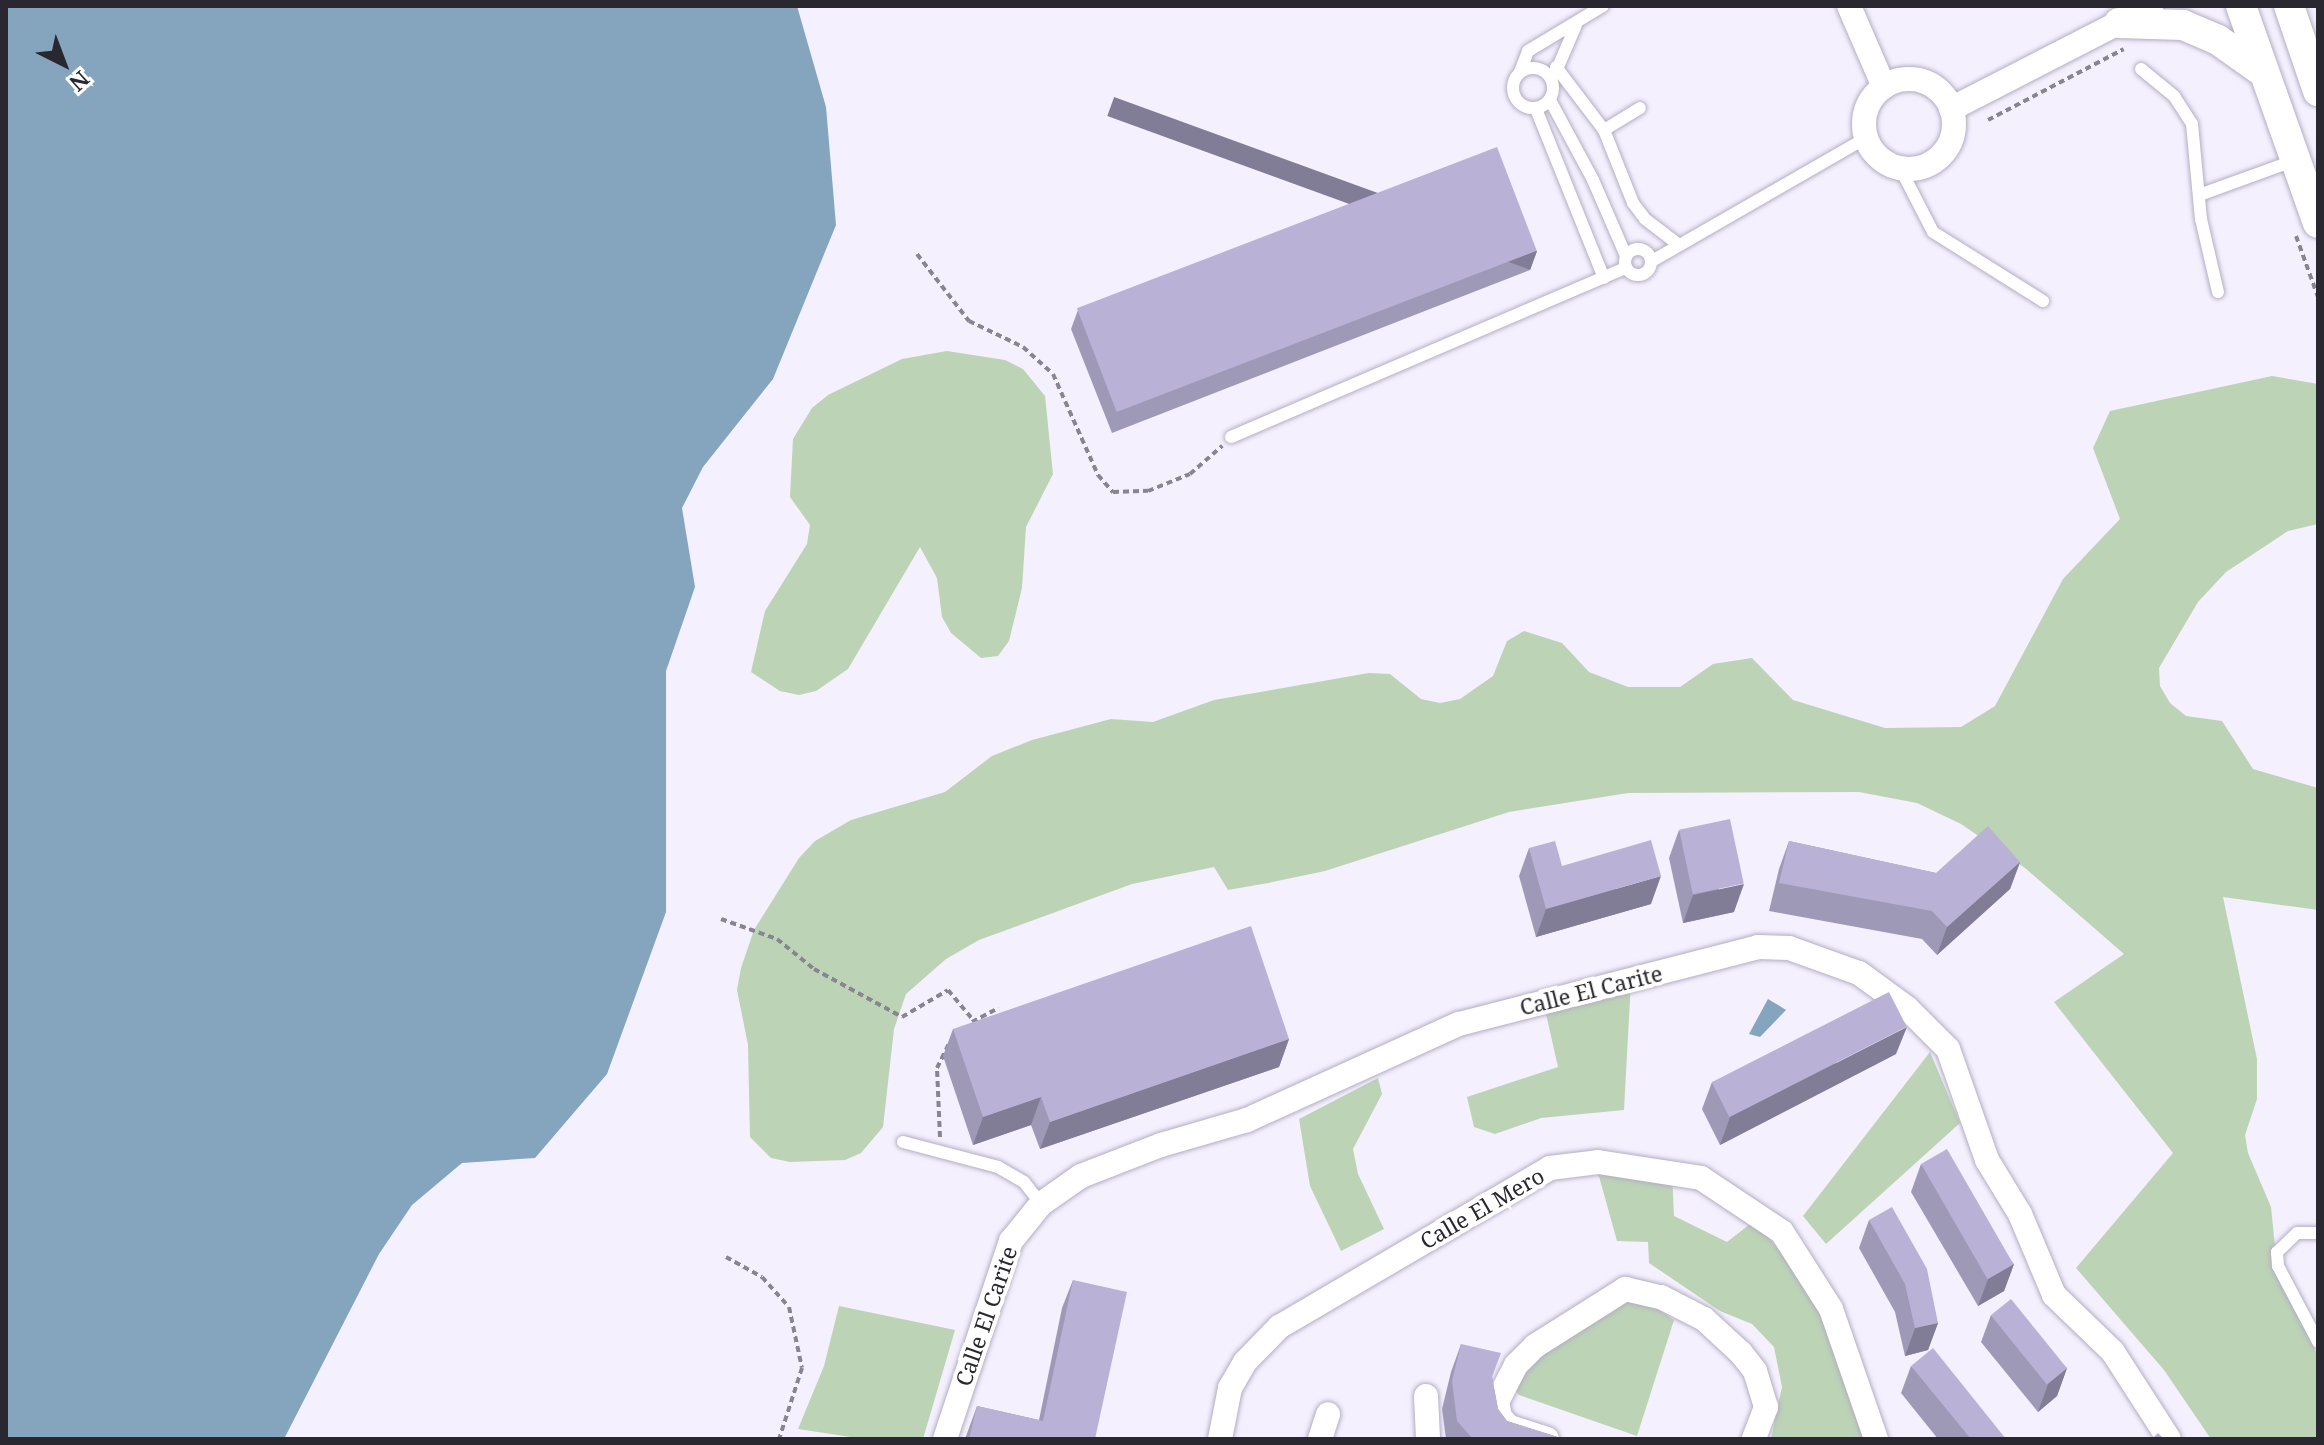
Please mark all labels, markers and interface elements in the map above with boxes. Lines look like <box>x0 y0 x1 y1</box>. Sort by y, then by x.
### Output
north arrow <box>24 24 104 104</box>
text: N <box>64 65 97 99</box>
street label: Calle El Carite <box>1517 960 1665 1020</box>
street label: Calle El Mero <box>1415 1162 1549 1254</box>
street label: Calle El Carite <box>950 1243 1022 1389</box>

